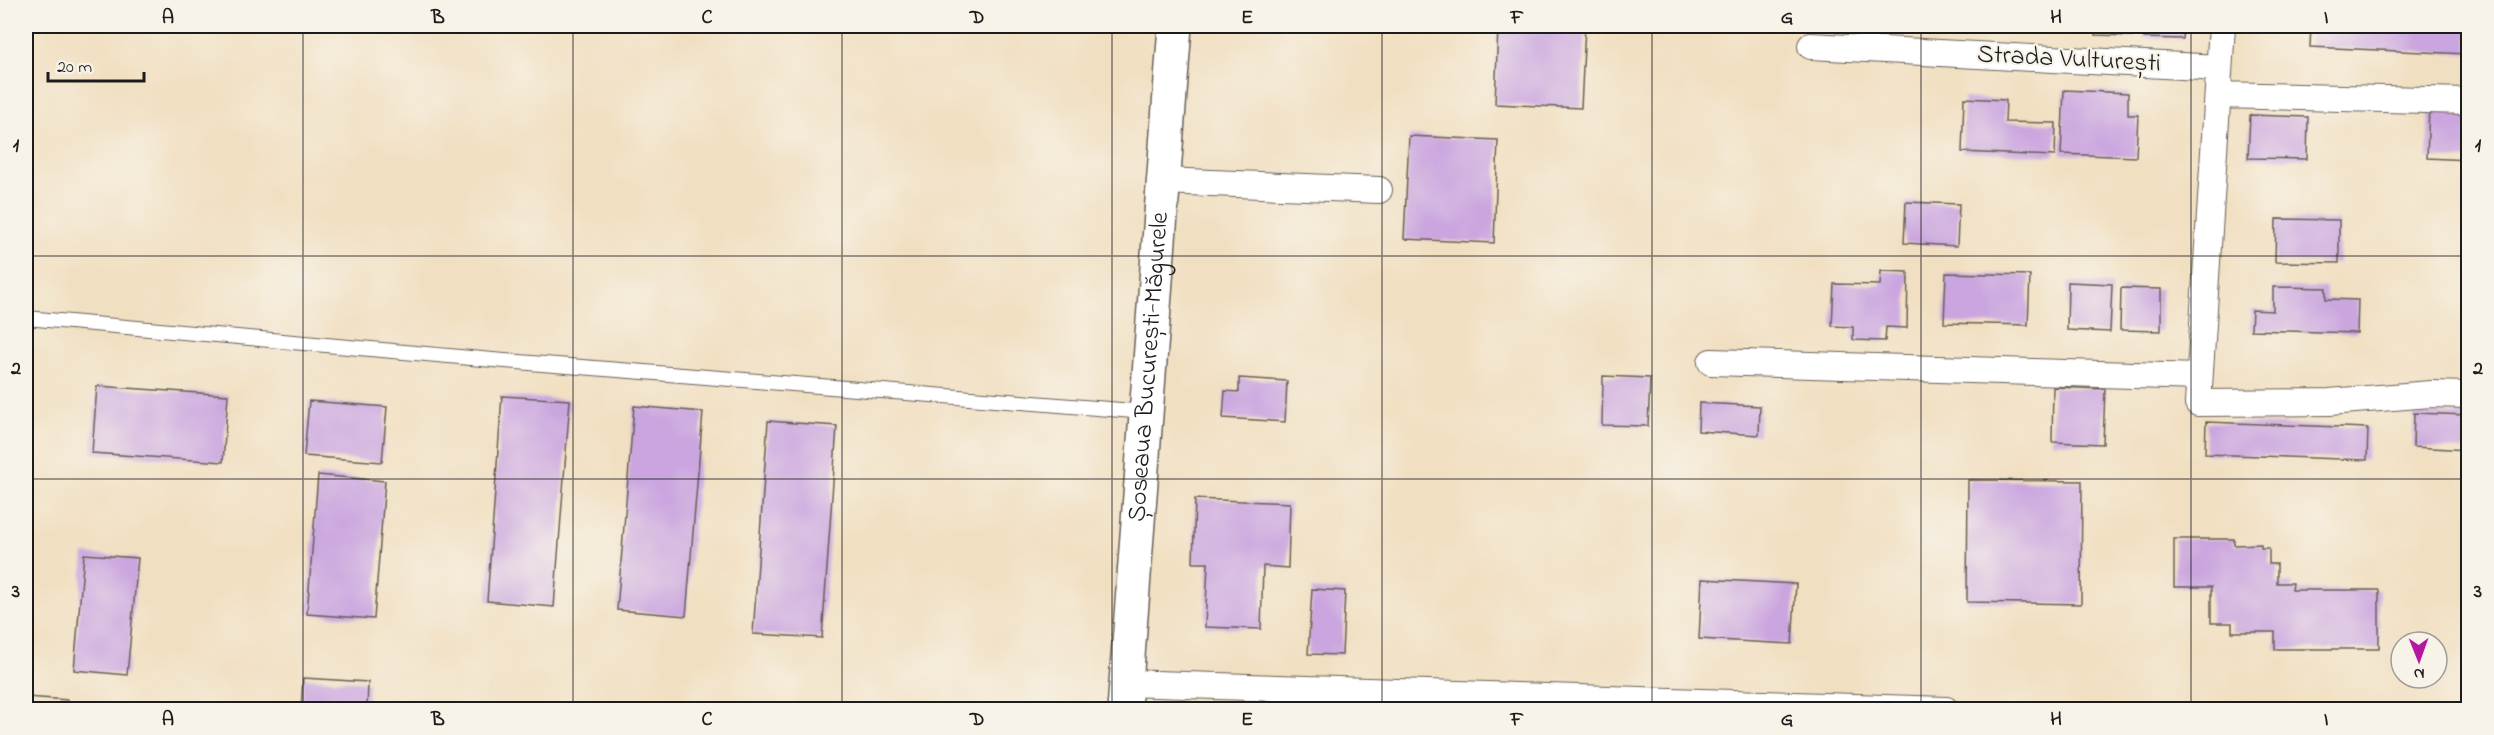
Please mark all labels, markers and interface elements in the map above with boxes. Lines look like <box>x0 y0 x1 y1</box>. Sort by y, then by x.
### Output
text: A <box>162 4 174 33</box>
text: B <box>430 4 445 33</box>
text: C <box>702 4 713 33</box>
text: D <box>969 4 984 33</box>
text: E <box>1241 4 1253 33</box>
text: F <box>1510 4 1524 33</box>
text: G <box>1781 4 1794 33</box>
text: H <box>2050 4 2062 33</box>
text: I <box>2324 4 2329 33</box>
street label: Strada Vulturești <box>1976 36 2162 84</box>
scale bar <box>48 45 144 83</box>
text: 20 m <box>57 55 92 81</box>
text: 1 <box>13 132 20 161</box>
text: 1 <box>2475 132 2482 161</box>
street label: Șoseaua București-Măgurele <box>1119 210 1180 523</box>
text: 2 <box>10 355 21 384</box>
text: 2 <box>2472 355 2483 384</box>
text: 3 <box>11 578 20 607</box>
text: 3 <box>2473 578 2482 607</box>
north arrow <box>2389 630 2449 690</box>
text: N <box>2413 661 2425 685</box>
text: A <box>162 706 174 735</box>
text: B <box>430 706 445 735</box>
text: C <box>702 706 713 735</box>
text: D <box>969 706 984 735</box>
text: E <box>1241 706 1253 735</box>
text: F <box>1510 706 1524 735</box>
text: G <box>1781 706 1794 735</box>
text: H <box>2050 706 2062 735</box>
text: I <box>2324 706 2329 735</box>

